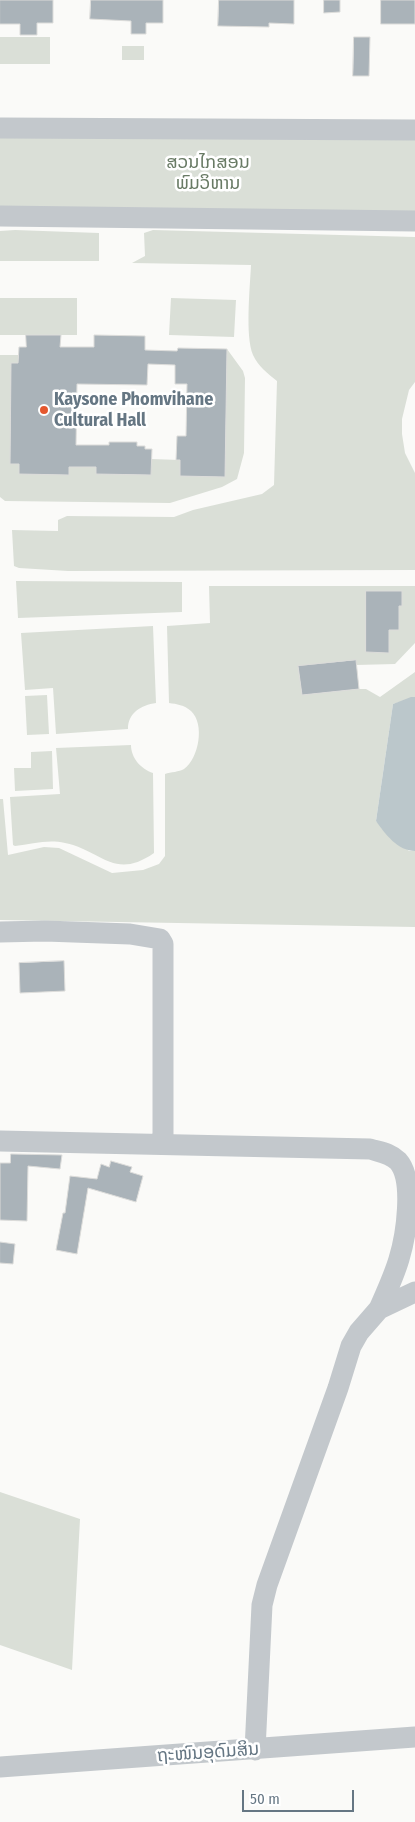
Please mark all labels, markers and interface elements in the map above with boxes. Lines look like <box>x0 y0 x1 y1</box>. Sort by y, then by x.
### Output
park label: ສວນໄກສອນ ພົມວິຫານ <box>166 152 250 194</box>
place label: Kaysone Phomvihane Cultural Hall <box>54 389 213 432</box>
marker: Kaysone Phomvihane Cultural Hall <box>38 404 50 416</box>
street label: ຖະໜົນອຸດົມສິນ <box>156 1739 260 1767</box>
scale bar <box>245 1780 358 1812</box>
text: 50 m <box>250 1790 280 1808</box>

